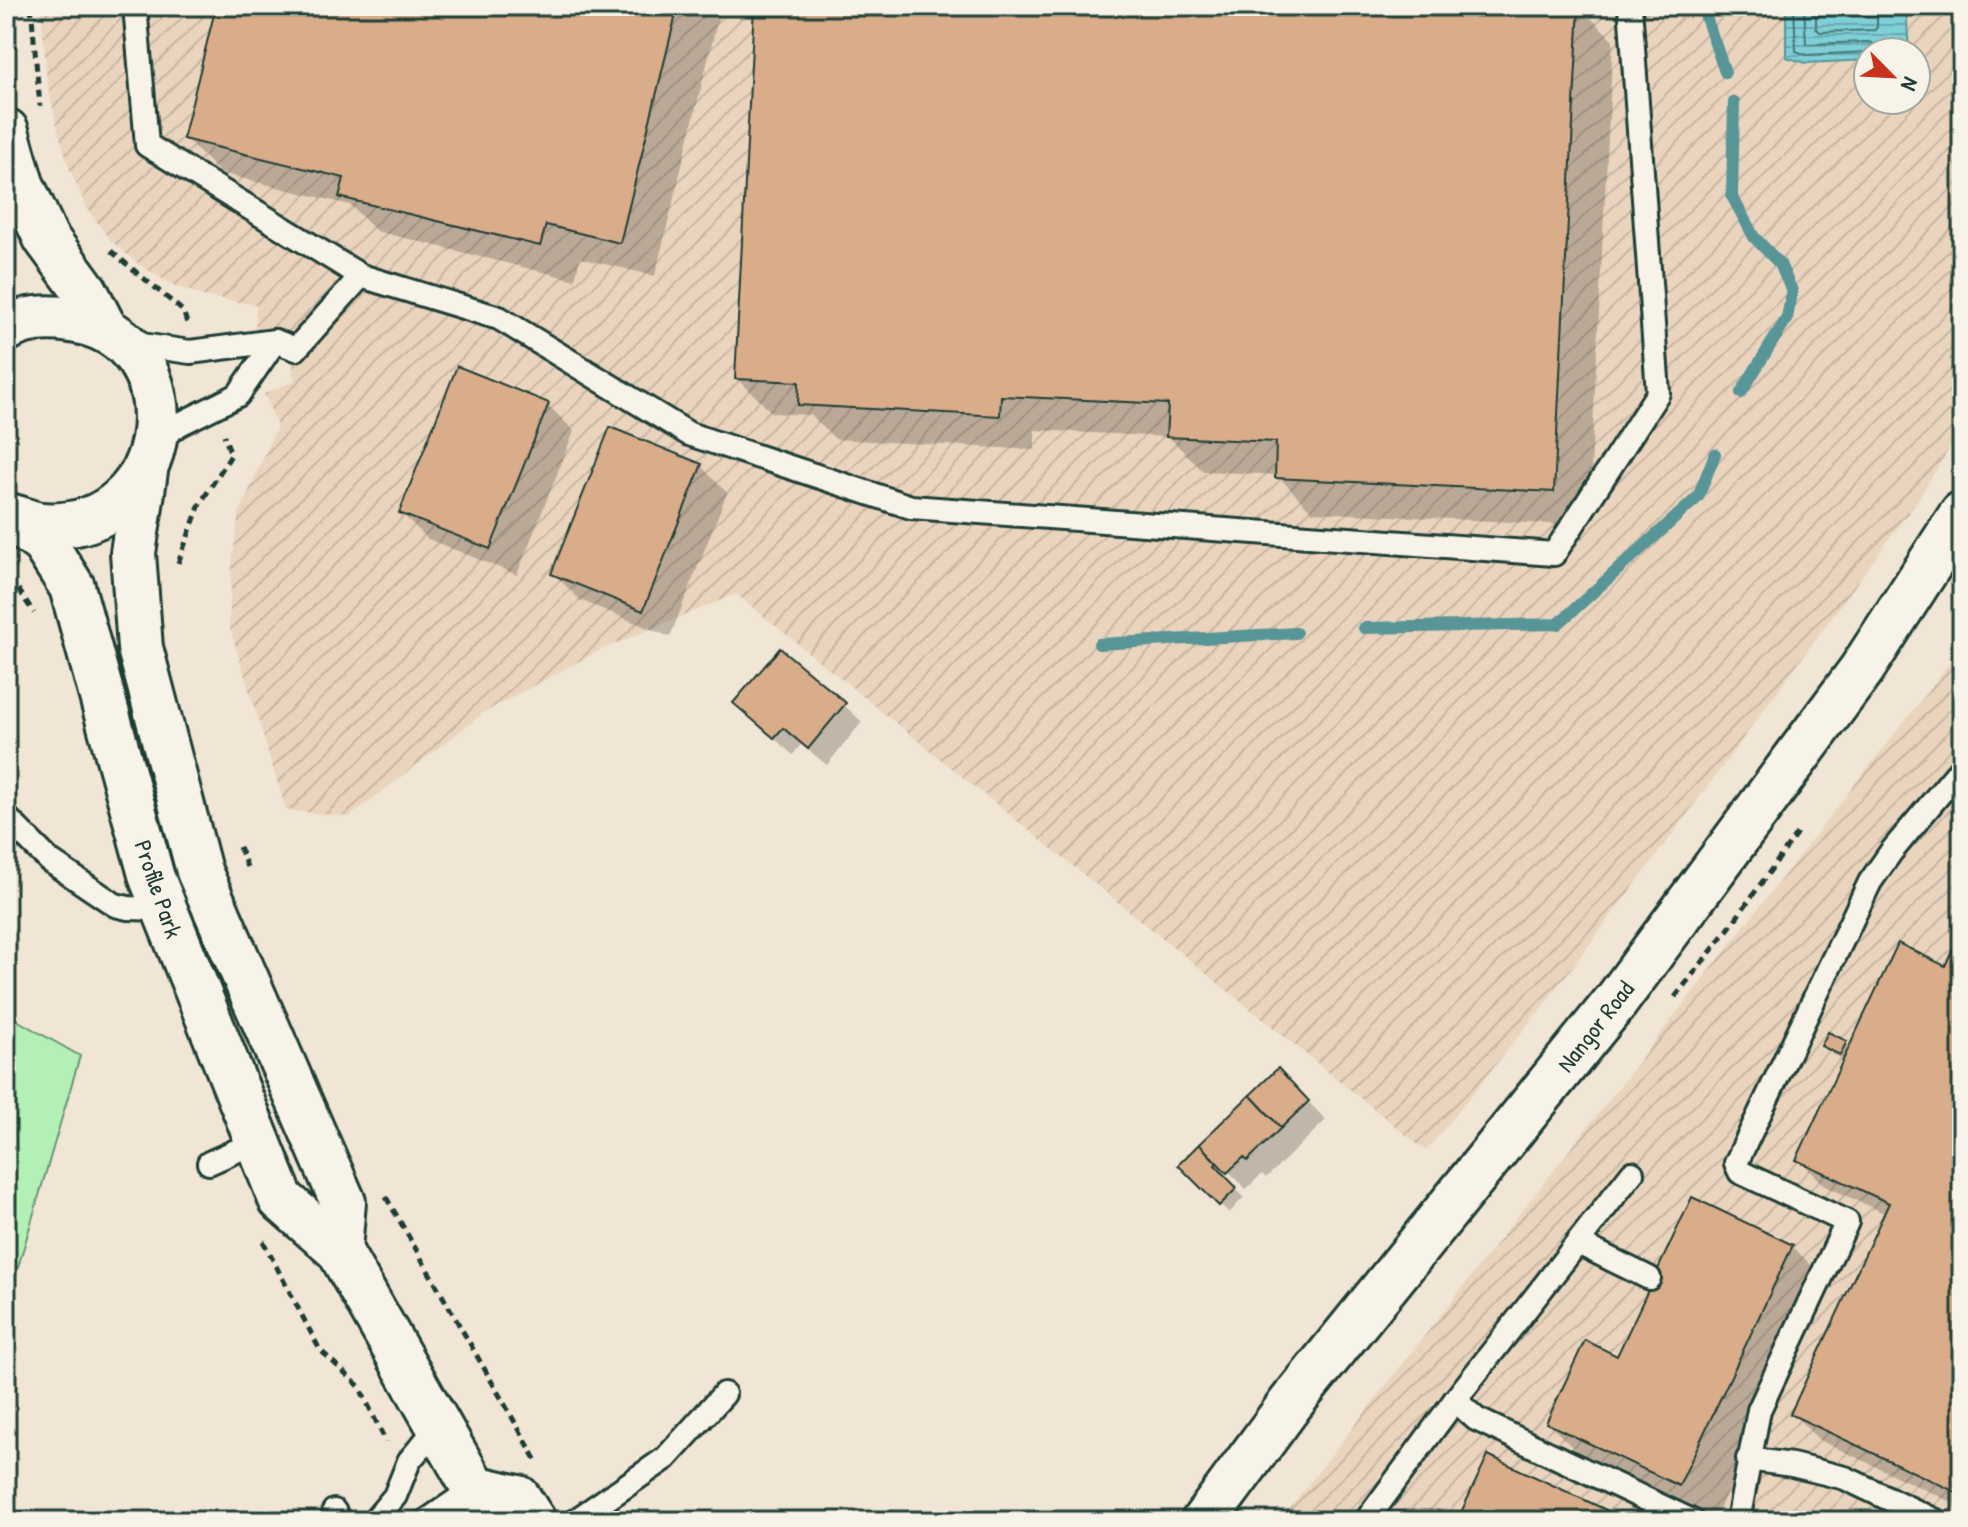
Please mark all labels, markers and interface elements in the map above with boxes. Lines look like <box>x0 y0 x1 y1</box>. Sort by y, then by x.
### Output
north arrow <box>1852 36 1932 116</box>
text: N <box>1894 73 1926 96</box>
street label: Profile Park <box>127 836 191 942</box>
street label: Nangor Road <box>1549 974 1641 1078</box>

